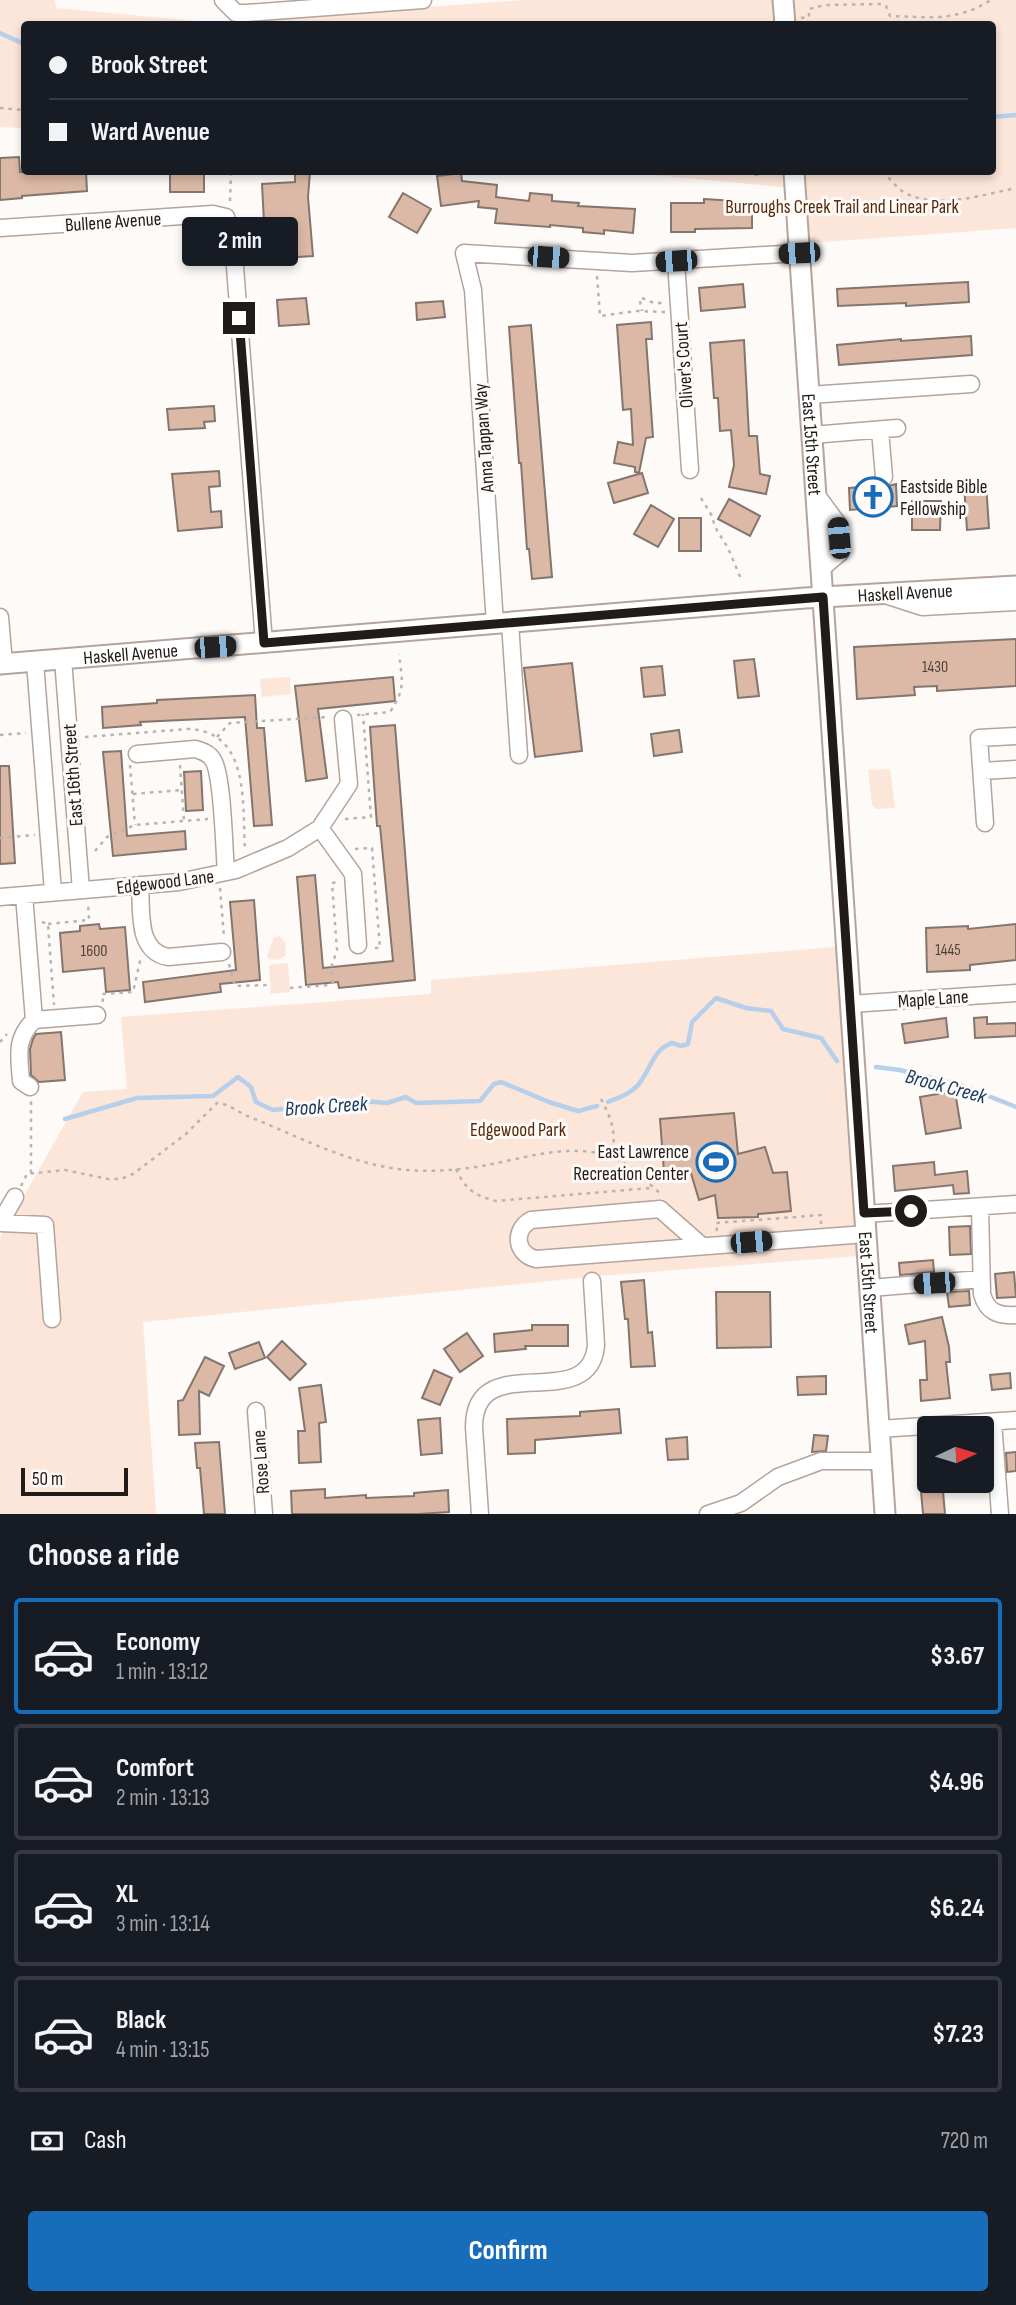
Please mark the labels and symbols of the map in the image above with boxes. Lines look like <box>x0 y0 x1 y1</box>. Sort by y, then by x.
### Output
park label: Burroughs Creek Trail and Linear Park <box>725 196 959 219</box>
street label: Bullene Avenue <box>64 208 162 237</box>
callout: 2 min <box>181 216 297 266</box>
car <box>778 241 821 265</box>
car <box>527 245 570 269</box>
car <box>655 249 698 273</box>
route end <box>223 302 255 334</box>
street label: Oliver's Court <box>670 321 699 409</box>
street label: Anna Tappan Way <box>469 382 500 494</box>
street label: East 15th Street <box>796 393 826 496</box>
church icon: Eastside Bible Fellowship <box>852 476 894 518</box>
place label: Eastside Bible Fellowship <box>900 476 987 521</box>
car <box>827 516 852 560</box>
street label: Haskell Avenue <box>857 580 953 608</box>
car <box>194 635 237 659</box>
street label: Haskell Avenue <box>82 639 179 670</box>
house number: 1430 <box>922 658 948 677</box>
street label: East 16th Street <box>58 723 89 827</box>
street label: Edgewood Lane <box>115 865 215 900</box>
house number: 1445 <box>935 941 961 960</box>
house number: 1600 <box>81 942 107 961</box>
street label: Maple Lane <box>897 986 969 1013</box>
water label: Brook Creek <box>903 1064 990 1110</box>
water label: Brook Creek <box>284 1091 369 1122</box>
park label: Edgewood Park <box>470 1119 567 1142</box>
place label: East Lawrence Recreation Center <box>573 1141 690 1186</box>
sports icon: East Lawrence Recreation Center <box>695 1141 737 1183</box>
route start <box>895 1195 927 1227</box>
car <box>730 1230 773 1254</box>
street label: East 15th Street <box>853 1231 883 1334</box>
car <box>913 1271 956 1295</box>
north arrow <box>917 1416 994 1493</box>
street label: Rose Lane <box>248 1429 275 1495</box>
scale bar <box>21 1465 128 1497</box>

